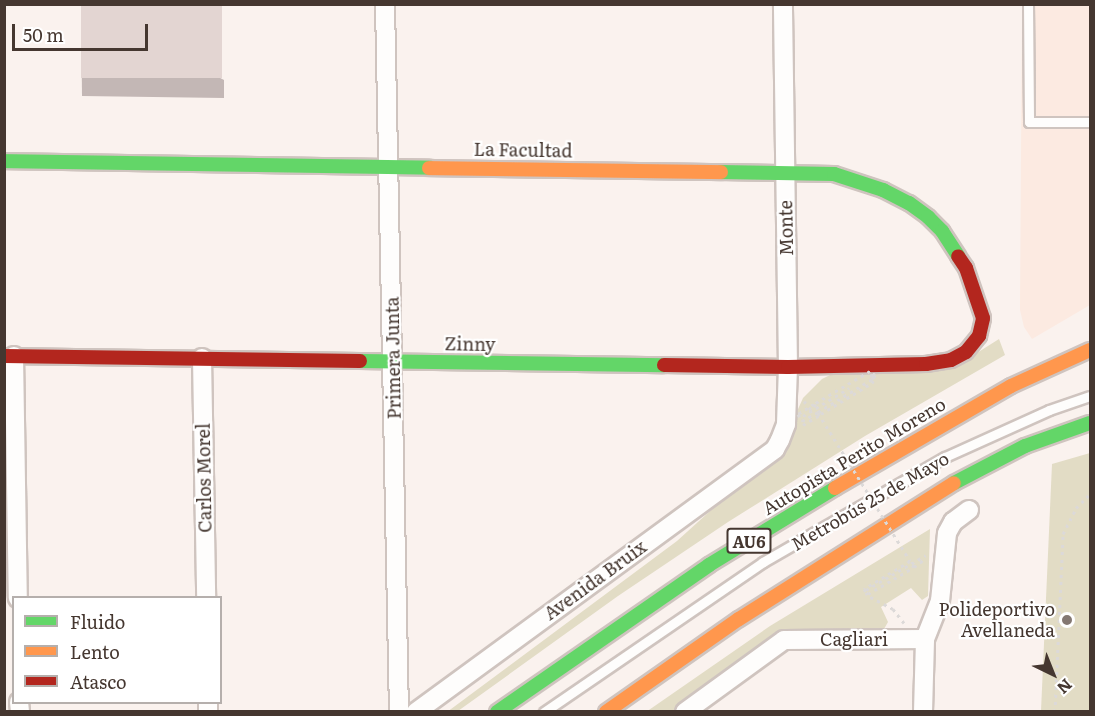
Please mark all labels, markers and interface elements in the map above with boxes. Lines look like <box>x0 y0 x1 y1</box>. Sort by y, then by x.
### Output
scale bar <box>15 12 152 50</box>
text: 50 m <box>23 21 64 48</box>
street label: La Facultad <box>473 138 573 162</box>
street label: Monte <box>775 200 797 256</box>
street label: Primera Junta <box>381 296 405 420</box>
street label: Zinny <box>444 333 496 355</box>
street label: Autopista Perito Moreno <box>759 393 949 519</box>
street label: Carlos Morel <box>192 423 216 533</box>
street label: Metrobús 25 de Mayo <box>787 447 953 555</box>
road number: AU6 <box>725 528 773 554</box>
street label: Avenida Bruix <box>540 536 650 624</box>
legend <box>12 596 222 704</box>
place label: Polideportivo Avellaneda <box>938 599 1055 642</box>
text: Fluido <box>70 608 125 635</box>
marker: Polideportivo Avellaneda <box>1060 613 1074 627</box>
street label: Cagliari <box>820 628 888 650</box>
text: Lento <box>70 638 120 665</box>
north arrow <box>1023 644 1083 704</box>
text: Atasco <box>70 668 127 695</box>
text: N <box>1052 674 1078 701</box>

